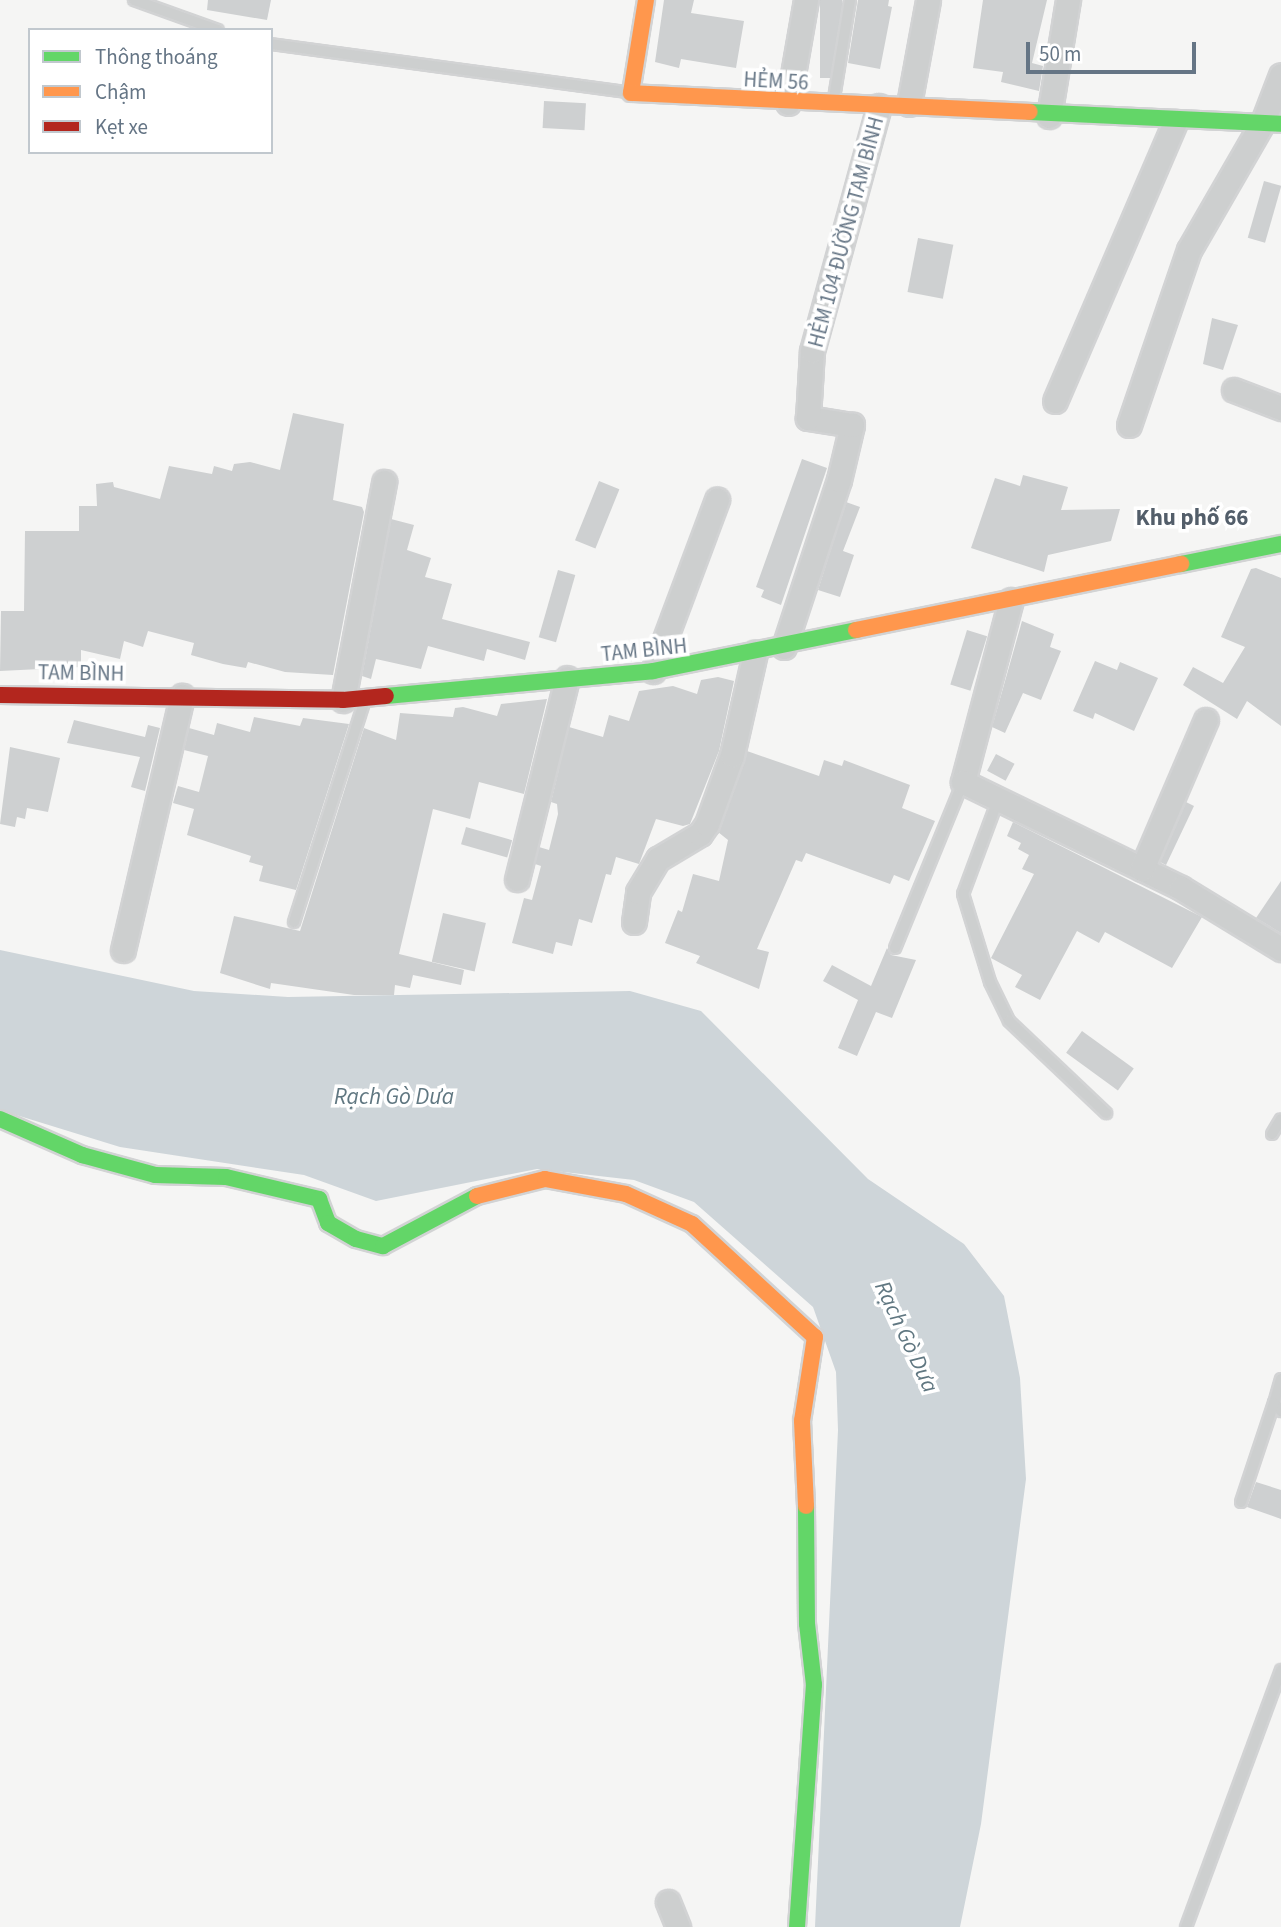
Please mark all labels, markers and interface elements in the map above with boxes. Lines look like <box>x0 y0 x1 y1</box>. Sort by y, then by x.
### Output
legend <box>28 28 273 154</box>
scale bar <box>1029 28 1199 72</box>
text: 50 m <box>1039 39 1081 69</box>
text: Thông thoáng <box>95 42 218 72</box>
street label: HẺM 56 <box>743 67 809 95</box>
text: Chậm <box>95 77 146 107</box>
text: Kẹt xe <box>95 112 148 142</box>
street label: HẺM 104 ĐƯỜNG TAM BÌNH <box>803 114 889 350</box>
district label: Khu phố 66 <box>1136 504 1248 532</box>
street label: TAM BÌNH <box>600 633 688 667</box>
street label: TAM BÌNH <box>38 660 124 686</box>
water label: Rạch Gò Dưa <box>334 1083 454 1111</box>
water label: Rạch Gò Dưa <box>868 1277 944 1397</box>

